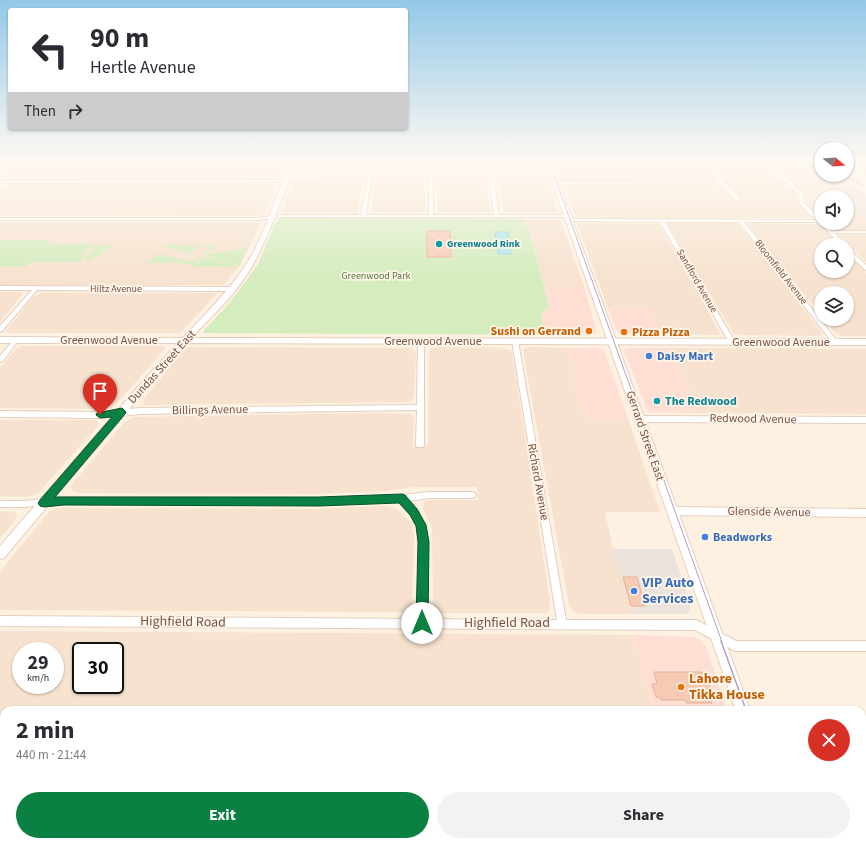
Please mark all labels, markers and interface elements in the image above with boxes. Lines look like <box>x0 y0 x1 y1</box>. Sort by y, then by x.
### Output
text: 90 m <box>90 18 149 58</box>
icon: left <box>24 24 76 76</box>
text: Hertle Avenue <box>90 55 196 80</box>
icon: right <box>64 100 86 122</box>
text: Then <box>24 101 56 122</box>
north arrow <box>814 142 854 182</box>
map controls <box>814 142 854 326</box>
button: sound <box>814 190 854 230</box>
place label: Greenwood Rink <box>447 237 520 251</box>
street label: Bloomfield Avenue <box>751 237 811 307</box>
button: search <box>814 238 854 278</box>
marker: Greenwood Rink <box>434 239 444 249</box>
street label: Sandford Avenue <box>673 247 721 315</box>
park label: Greenwood Park <box>341 269 411 283</box>
street label: Hiltz Avenue <box>90 282 142 296</box>
button: layers <box>814 286 854 326</box>
place label: Sushi on Gerrand <box>491 323 581 340</box>
place label: Pizza Pizza <box>632 324 690 341</box>
street label: Dundas Street East <box>124 326 200 408</box>
marker: Sushi on Gerrand <box>584 326 594 336</box>
marker: Pizza Pizza <box>619 327 629 337</box>
street label: Greenwood Avenue <box>60 332 158 349</box>
street label: Greenwood Avenue <box>384 333 482 350</box>
street label: Greenwood Avenue <box>732 334 830 351</box>
place label: Daisy Mart <box>657 348 713 365</box>
marker: Daisy Mart <box>644 351 654 361</box>
pin <box>83 374 117 415</box>
icon: arrive <box>89 380 111 402</box>
street label: Gerrard Street East <box>622 389 668 483</box>
place label: The Redwood <box>665 393 737 410</box>
marker: The Redwood <box>652 396 662 406</box>
street label: Billings Avenue <box>172 401 248 419</box>
street label: Redwood Avenue <box>709 410 797 428</box>
street label: Richard Avenue <box>523 442 553 522</box>
street label: Glenside Avenue <box>727 503 811 521</box>
place label: Beadworks <box>713 529 772 546</box>
marker: Beadworks <box>700 532 710 542</box>
place label: VIP Auto Services <box>641 573 694 609</box>
marker: VIP Auto Services <box>629 586 639 596</box>
position arrow <box>401 602 443 644</box>
street label: Highfield Road <box>140 611 226 633</box>
street label: Highfield Road <box>464 613 550 633</box>
speed limit sign: 30 <box>72 642 124 694</box>
text: 29 <box>27 649 49 677</box>
place label: Lahore Tikka House <box>689 669 765 705</box>
text: km/h <box>27 671 49 685</box>
marker: Lahore Tikka House <box>676 682 686 692</box>
text: 2 min <box>16 713 74 748</box>
button: close <box>808 719 850 761</box>
text: 440 m · 21:44 <box>16 746 86 764</box>
button: Exit <box>16 792 429 838</box>
button: Share <box>437 792 850 838</box>

